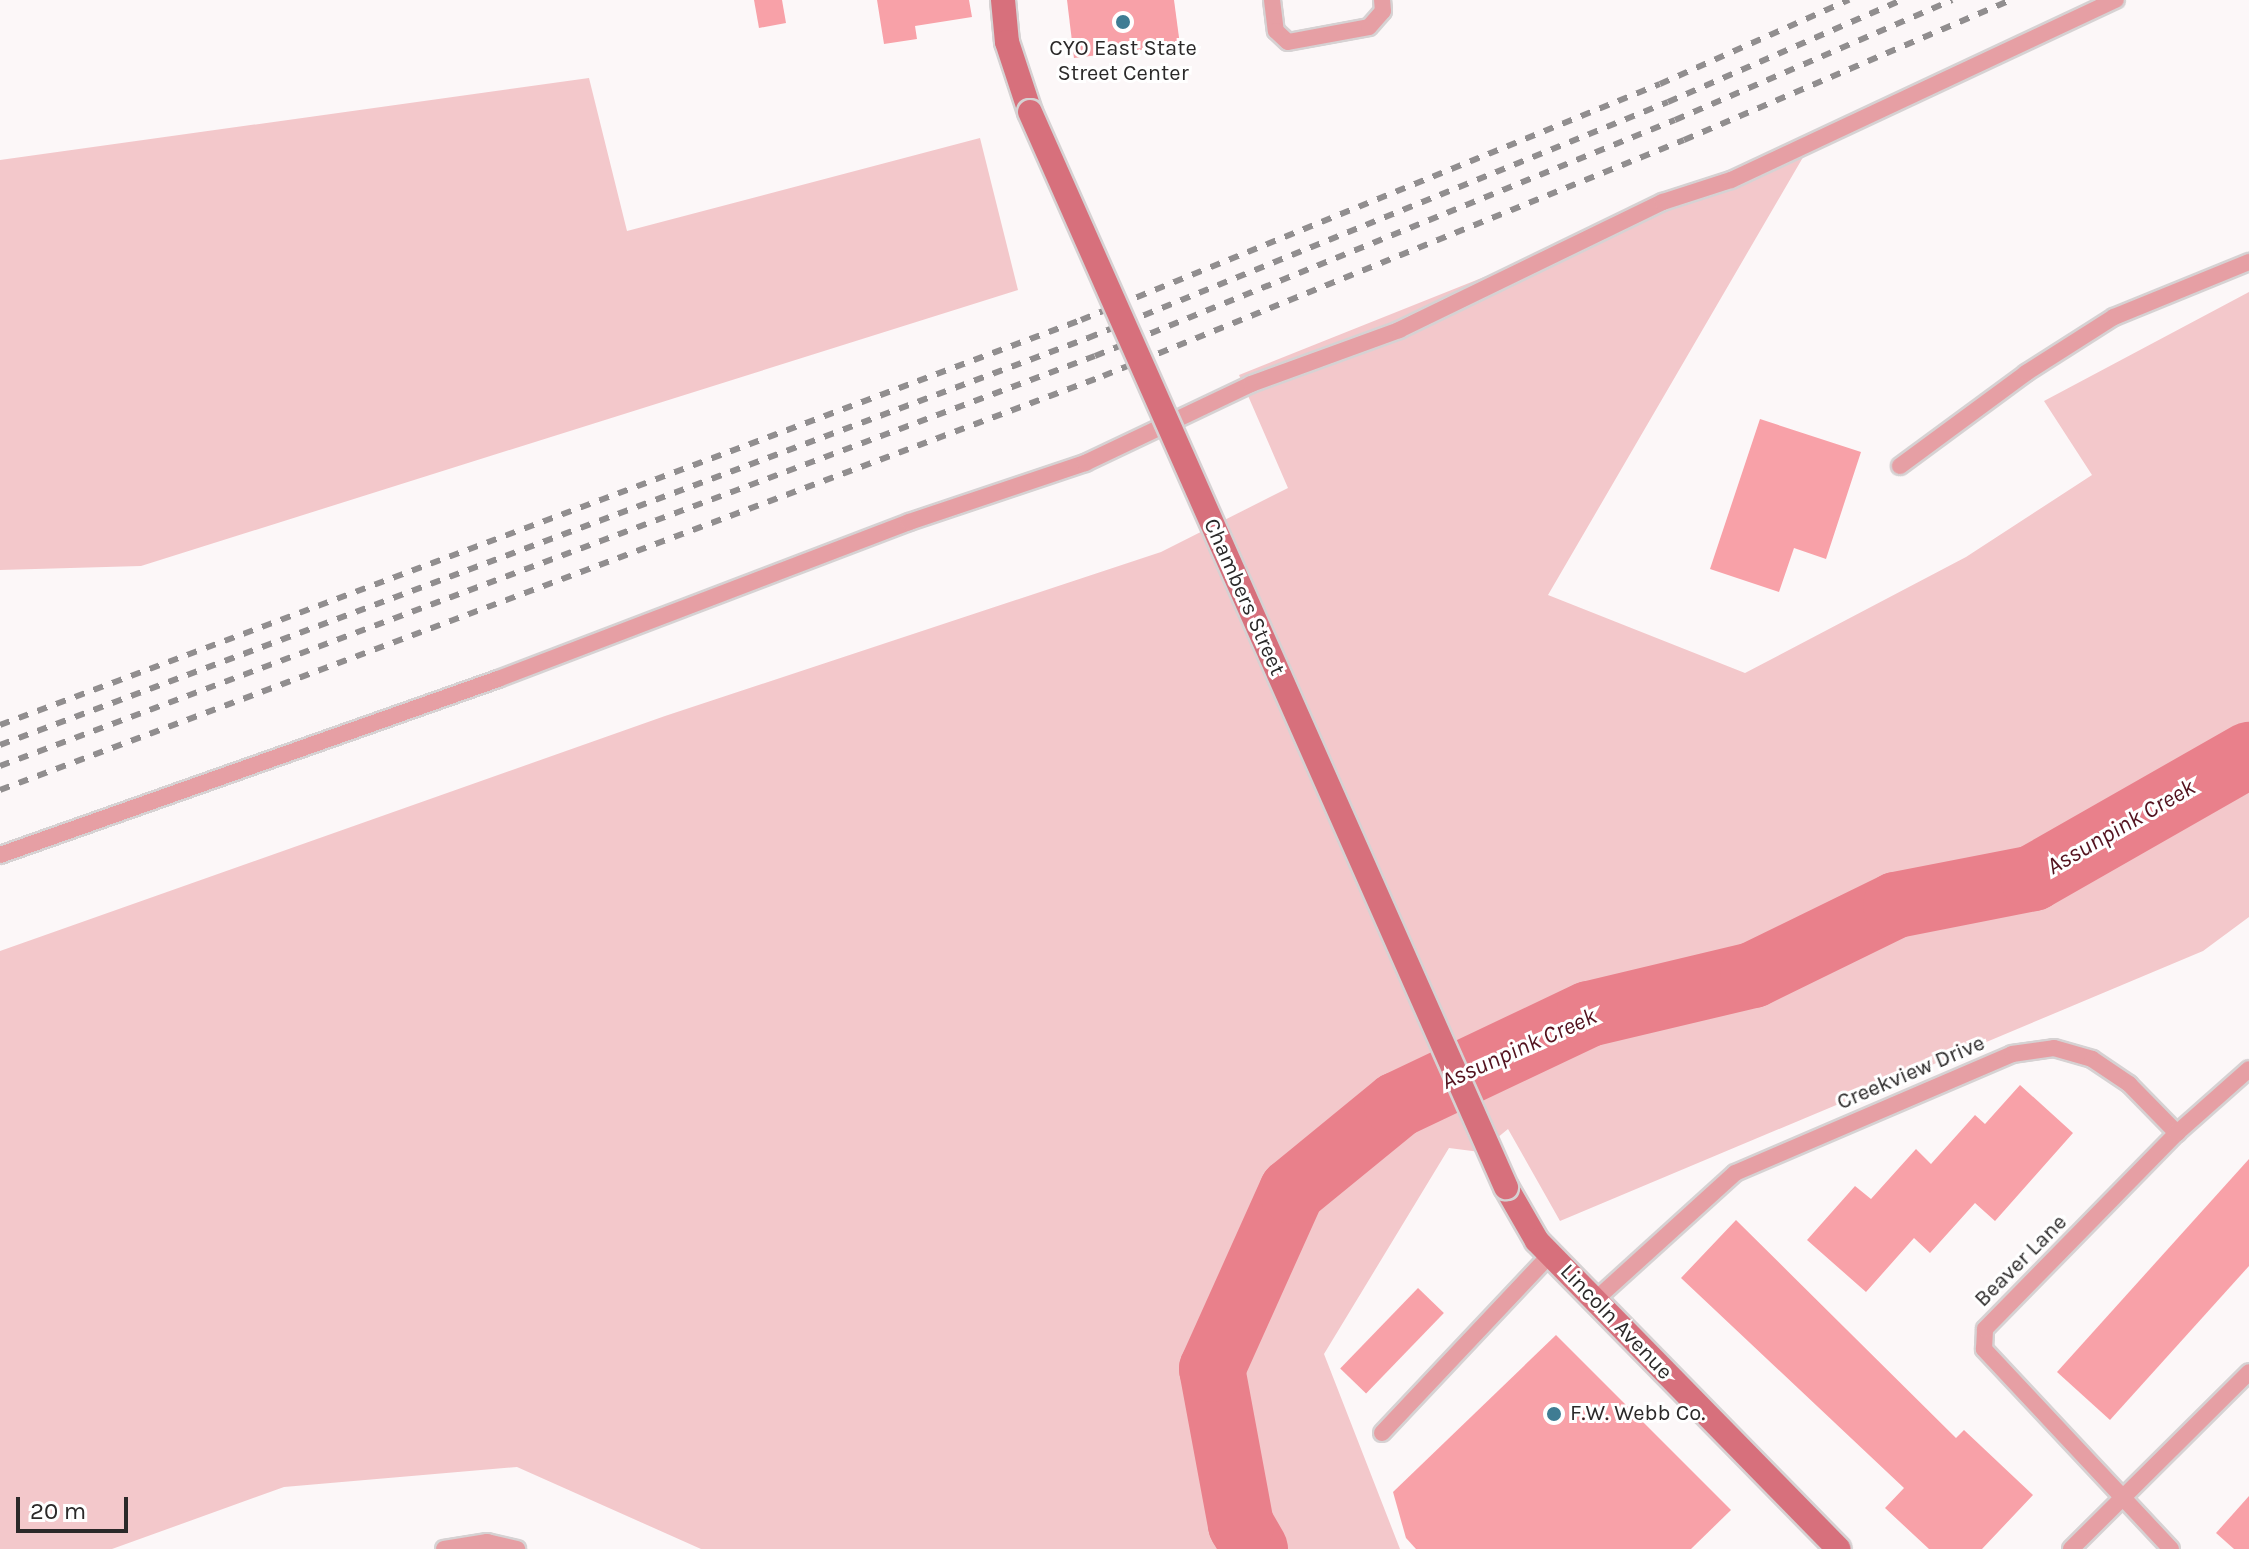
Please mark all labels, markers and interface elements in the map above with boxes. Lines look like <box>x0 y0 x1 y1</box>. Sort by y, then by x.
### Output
marker: CYO East State Street Center <box>1114 13 1132 31</box>
place label: CYO East State Street Center <box>1049 35 1197 86</box>
street label: Chambers Street <box>1198 514 1290 680</box>
water label: Assunpink Creek <box>2042 773 2200 881</box>
water label: Assunpink Creek <box>1437 1002 1601 1096</box>
street label: Creekview Drive <box>1833 1030 1989 1116</box>
street label: Beaver Lane <box>1969 1209 2073 1313</box>
street label: Lincoln Avenue <box>1554 1259 1678 1385</box>
place label: F.W. Webb Co. <box>1570 1401 1705 1427</box>
marker: F.W. Webb Co. <box>1545 1405 1563 1423</box>
scale bar <box>20 1481 132 1531</box>
text: 20 m <box>30 1497 86 1525</box>

